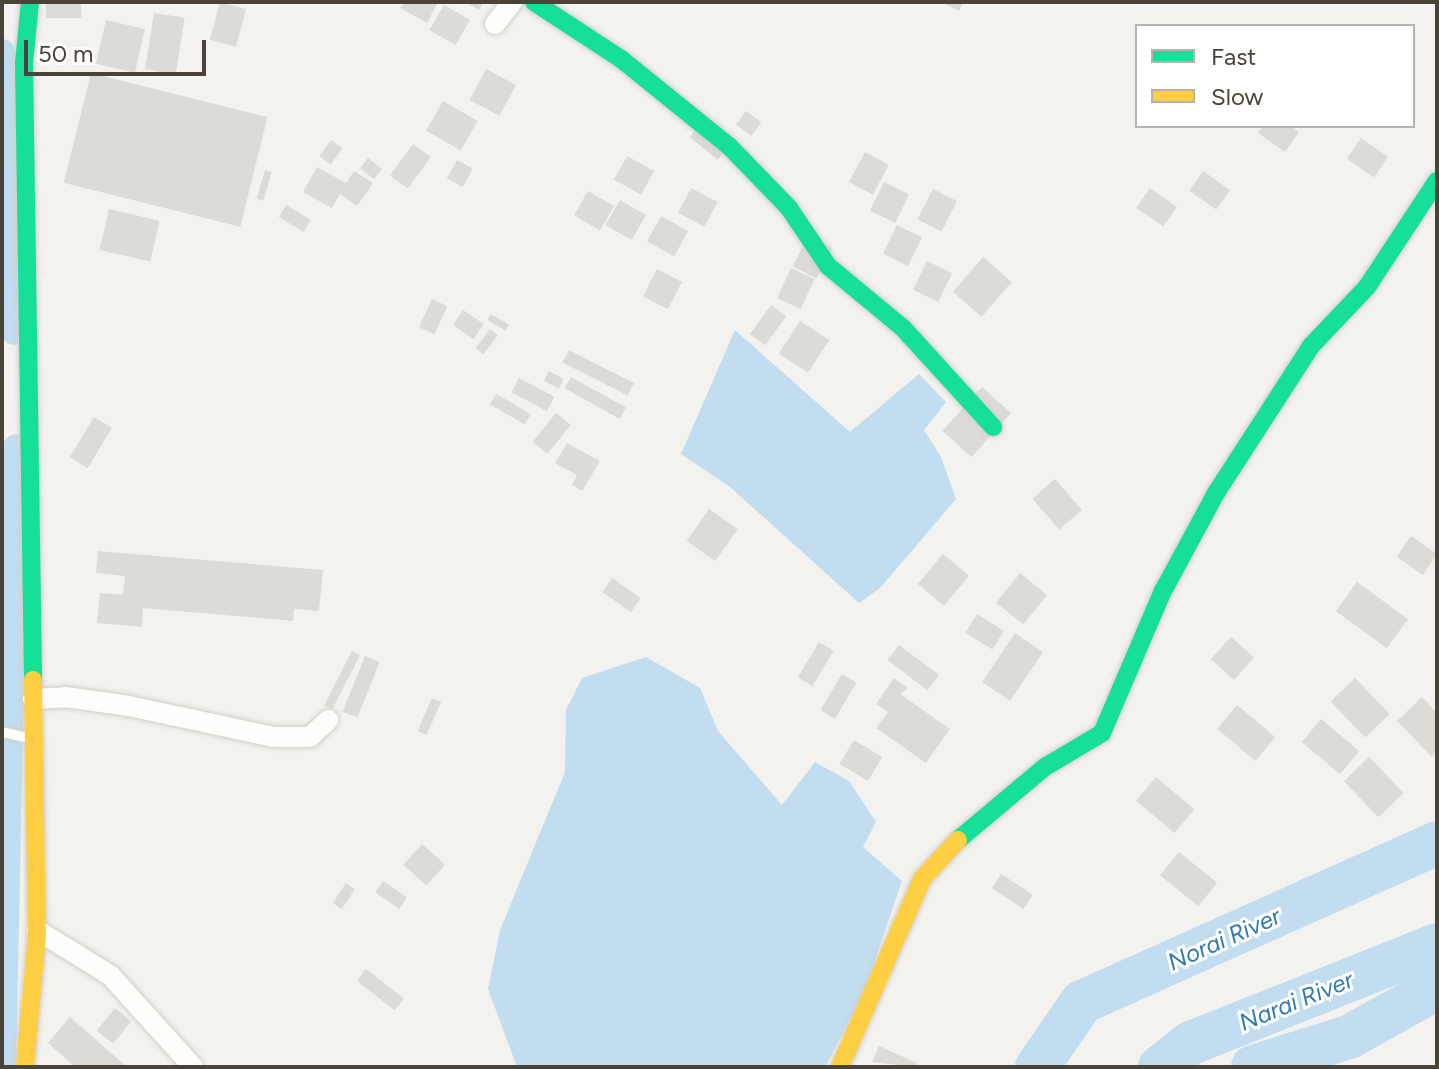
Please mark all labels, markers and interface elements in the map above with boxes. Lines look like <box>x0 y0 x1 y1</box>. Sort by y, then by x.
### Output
scale bar <box>28 24 210 74</box>
legend <box>1135 24 1415 128</box>
text: 50 m <box>38 39 94 68</box>
text: Fast <box>1211 42 1256 71</box>
text: Slow <box>1211 82 1263 111</box>
water label: Norai River <box>1163 901 1285 977</box>
water label: Narai River <box>1235 965 1357 1037</box>

